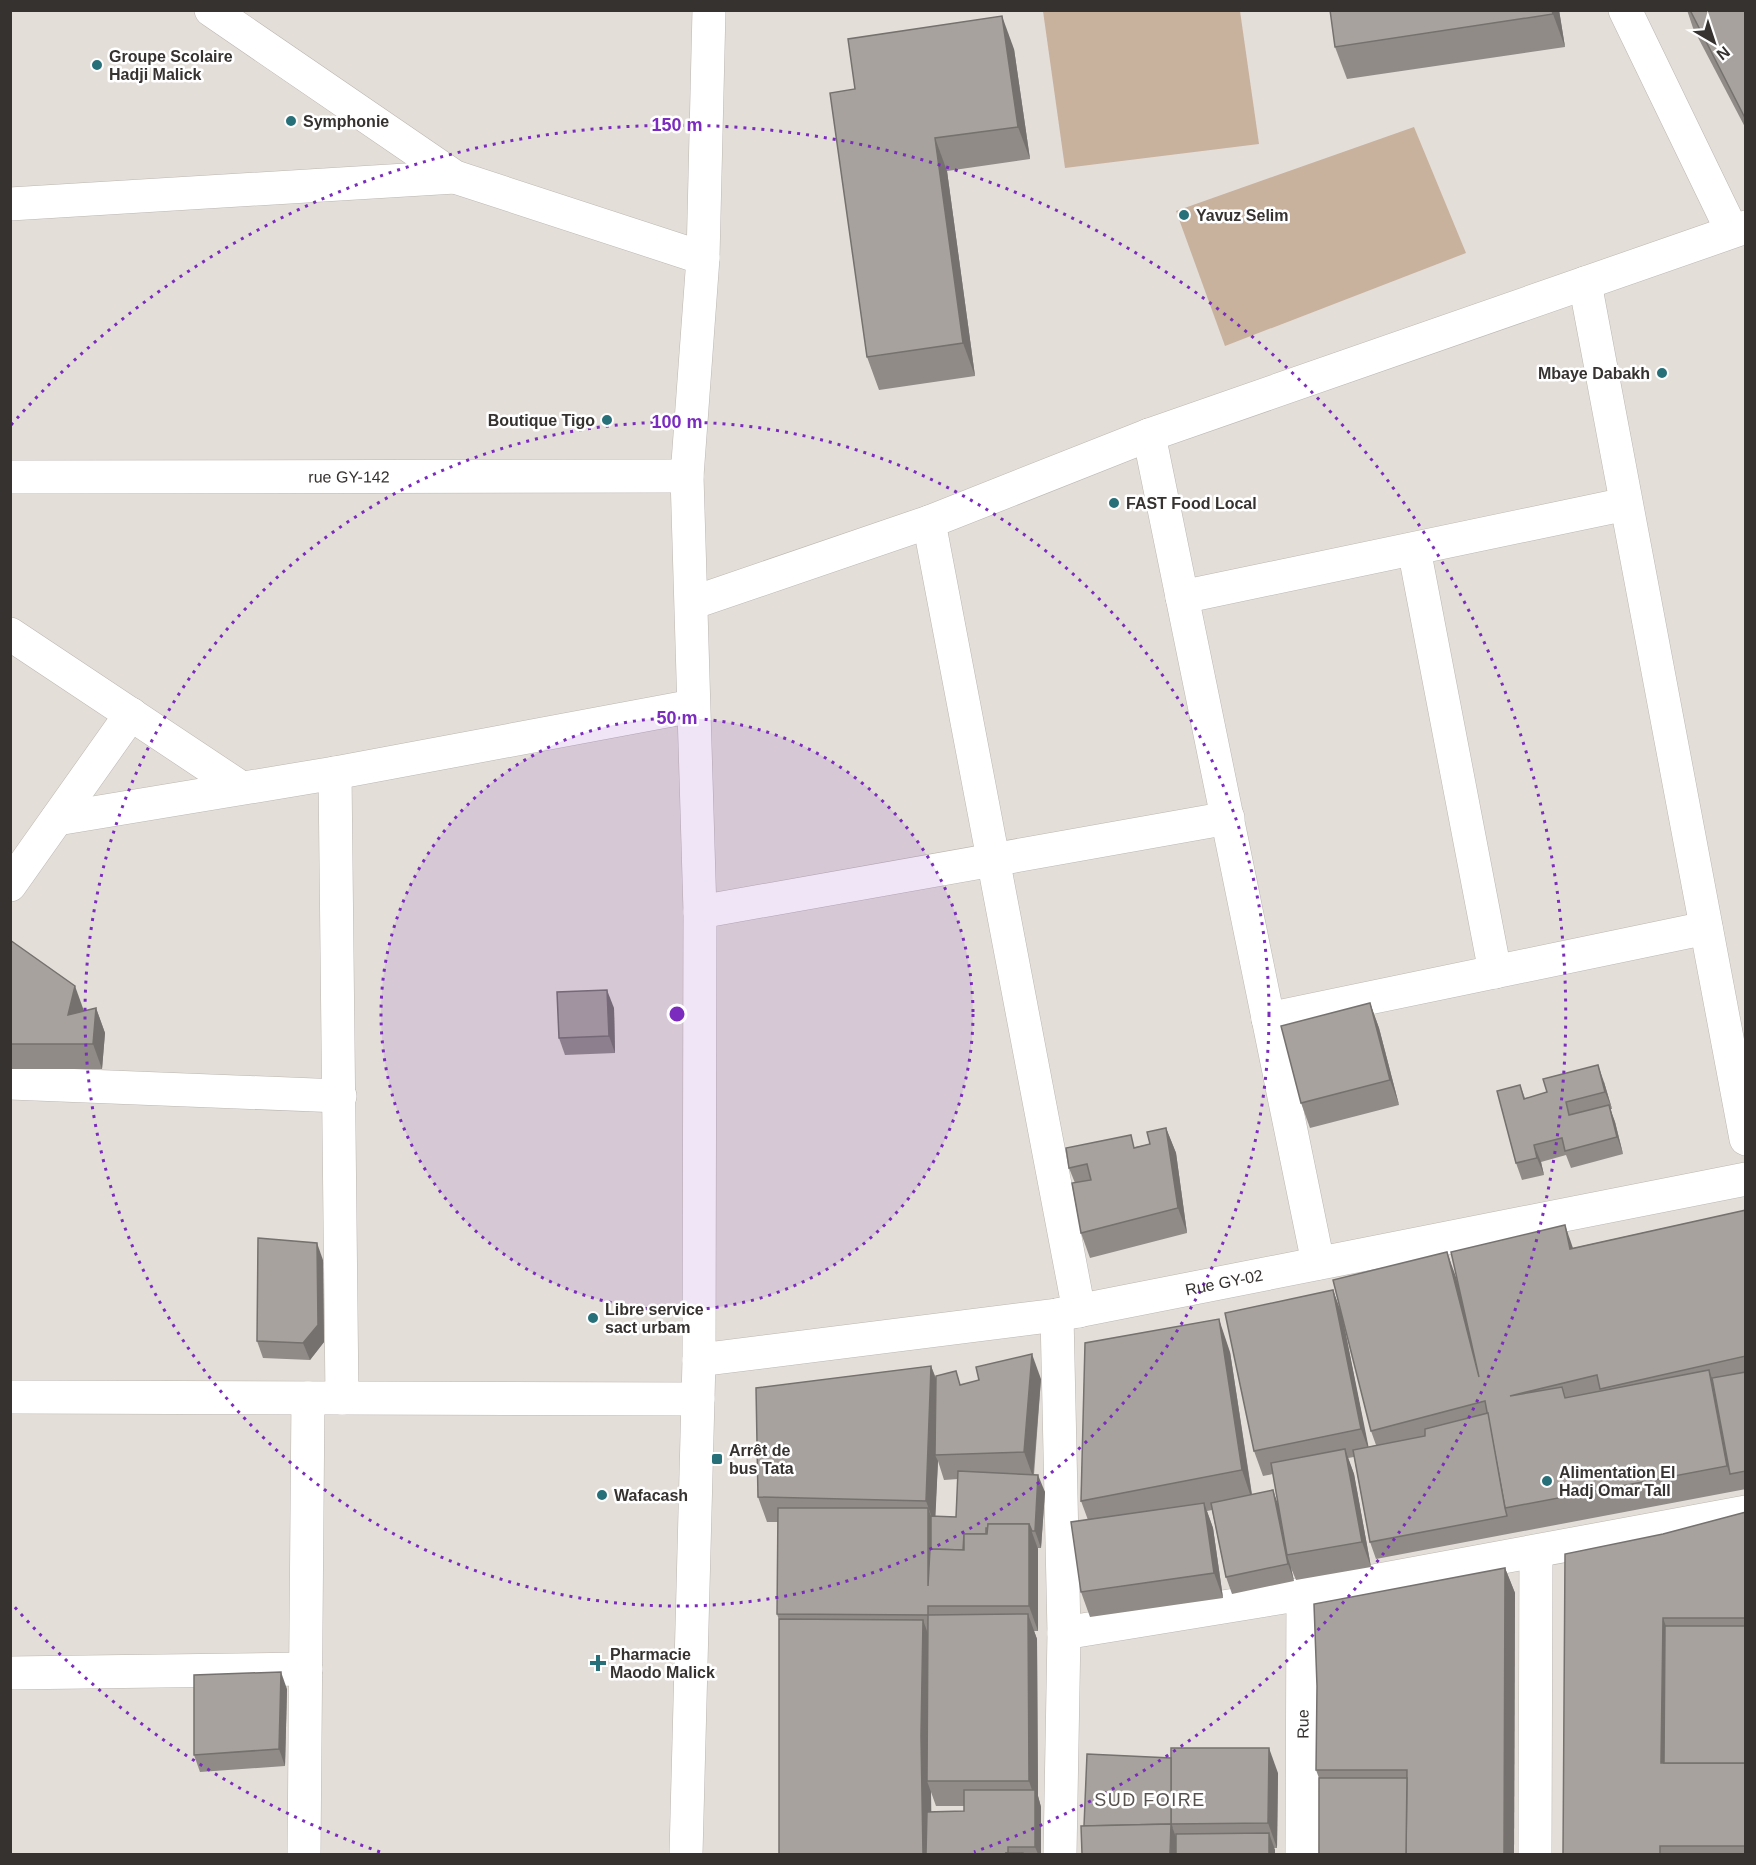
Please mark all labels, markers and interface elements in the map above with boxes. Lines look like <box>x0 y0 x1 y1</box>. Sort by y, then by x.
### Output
north arrow <box>1684 12 1744 72</box>
text: N <box>1713 43 1733 64</box>
place label: Groupe Scolaire Hadji Malick <box>109 48 233 83</box>
marker: Groupe Scolaire Hadji Malick <box>90 58 104 72</box>
place label: Symphonie <box>303 113 389 130</box>
marker: Symphonie <box>284 114 298 128</box>
text: 150 m <box>651 115 703 135</box>
place label: Yavuz Selim <box>1196 207 1289 224</box>
marker: Yavuz Selim <box>1177 208 1191 222</box>
place label: Mbaye Dabakh <box>1538 365 1650 382</box>
marker: Mbaye Dabakh <box>1655 366 1669 380</box>
place label: Boutique Tigo <box>488 412 595 429</box>
text: 100 m <box>651 412 703 432</box>
marker: Boutique Tigo <box>600 413 614 427</box>
street label: rue GY-142 <box>308 468 390 485</box>
place label: FAST Food Local <box>1126 495 1257 512</box>
marker: FAST Food Local <box>1107 496 1121 510</box>
text: 50 m <box>656 708 698 728</box>
centre of rings <box>667 1004 687 1024</box>
street label: Rue GY-02 <box>1184 1266 1264 1298</box>
place label: Libre service sact urbam <box>605 1301 704 1336</box>
marker: Libre service sact urbam <box>586 1311 600 1325</box>
place label: Arrêt de bus Tata <box>729 1442 794 1477</box>
marker: Arrêt de bus Tata <box>710 1452 724 1466</box>
place label: Alimentation El Hadj Omar Tall <box>1559 1464 1675 1499</box>
marker: Alimentation El Hadj Omar Tall <box>1540 1474 1554 1488</box>
place label: Wafacash <box>614 1487 688 1504</box>
marker: Wafacash <box>595 1488 609 1502</box>
place label: Pharmacie Maodo Malick <box>610 1646 715 1681</box>
marker: Pharmacie Maodo Malick <box>591 1656 605 1670</box>
street label: Rue <box>1294 1709 1311 1739</box>
district label: SUD FOIRE <box>1094 1790 1206 1810</box>

